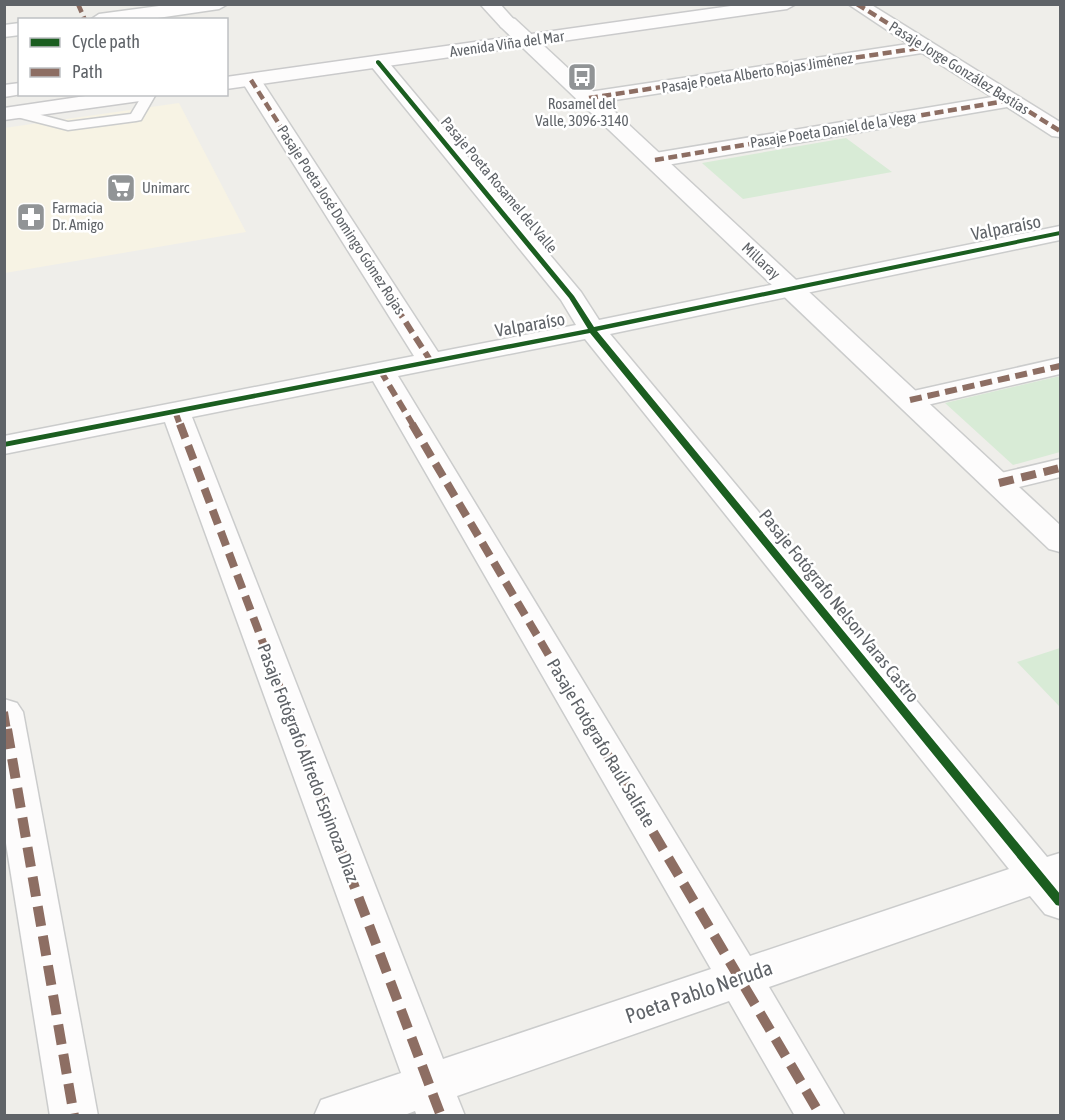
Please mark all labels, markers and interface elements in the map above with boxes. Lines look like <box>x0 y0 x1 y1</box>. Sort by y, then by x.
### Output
legend <box>18 18 228 96</box>
street label: Pasaje Jorge González Bastías <box>886 18 1032 118</box>
street label: Avenida Viña del Mar <box>449 27 566 60</box>
text: Cycle path <box>72 31 140 52</box>
street label: Pasaje Poeta Alberto Rojas Jiménez <box>660 49 854 96</box>
text: Path <box>72 61 103 82</box>
bus stop icon: Rosamel del Valle, 3096-3140 <box>566 61 598 93</box>
place label: Rosamel del Valle, 3096-3140 <box>535 95 629 129</box>
street label: Pasaje Poeta Daniel de la Vega <box>749 108 917 151</box>
street label: Pasaje Poeta Rosamel del Valle <box>438 113 561 256</box>
street label: Pasaje Poeta José Domingo Gómez Rojas <box>274 122 409 317</box>
supermarket icon: Unimarc <box>105 172 137 204</box>
place label: Unimarc <box>142 179 190 196</box>
place label: Farmacia Dr. Amigo <box>52 199 104 233</box>
pharmacy icon: Farmacia Dr. Amigo <box>15 201 47 233</box>
street label: Valparaíso <box>969 210 1043 245</box>
street label: Millaray <box>739 239 784 282</box>
street label: Valparaíso <box>493 308 567 341</box>
street label: Pasaje Fotógrafo Nelson Varas Castro <box>755 505 924 706</box>
street label: Pasaje Fotógrafo Alfredo Espinoza Díaz <box>253 641 364 885</box>
street label: Pasaje Fotógrafo Raúl Salfate <box>543 655 660 831</box>
street label: Poeta Pablo Neruda <box>622 955 775 1027</box>

